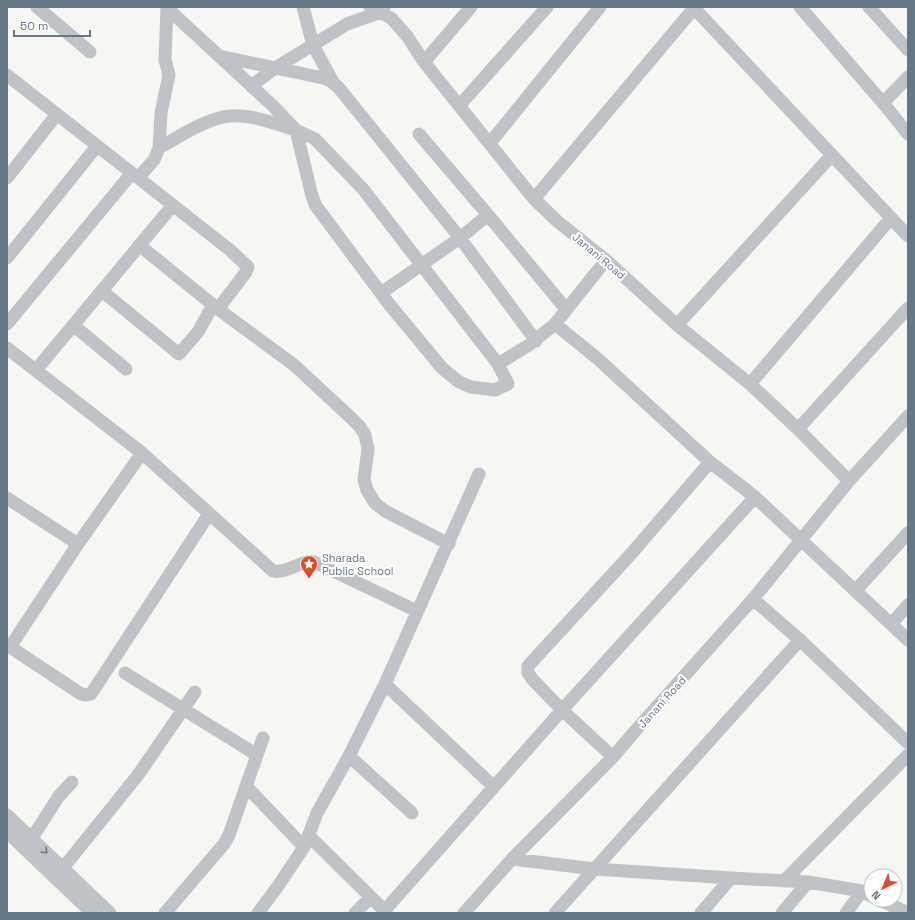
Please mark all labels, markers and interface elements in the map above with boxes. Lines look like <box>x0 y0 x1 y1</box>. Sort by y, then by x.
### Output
scale bar <box>14 12 90 38</box>
text: 50 m <box>20 18 48 34</box>
street label: Janani Road <box>570 230 628 282</box>
place label: Sharada Public School <box>322 551 394 578</box>
place icon: Sharada Public School <box>299 554 319 579</box>
street label: Janani Road <box>635 673 689 731</box>
one-way arrow <box>40 847 48 854</box>
north arrow <box>863 868 903 908</box>
text: N <box>869 888 884 903</box>

